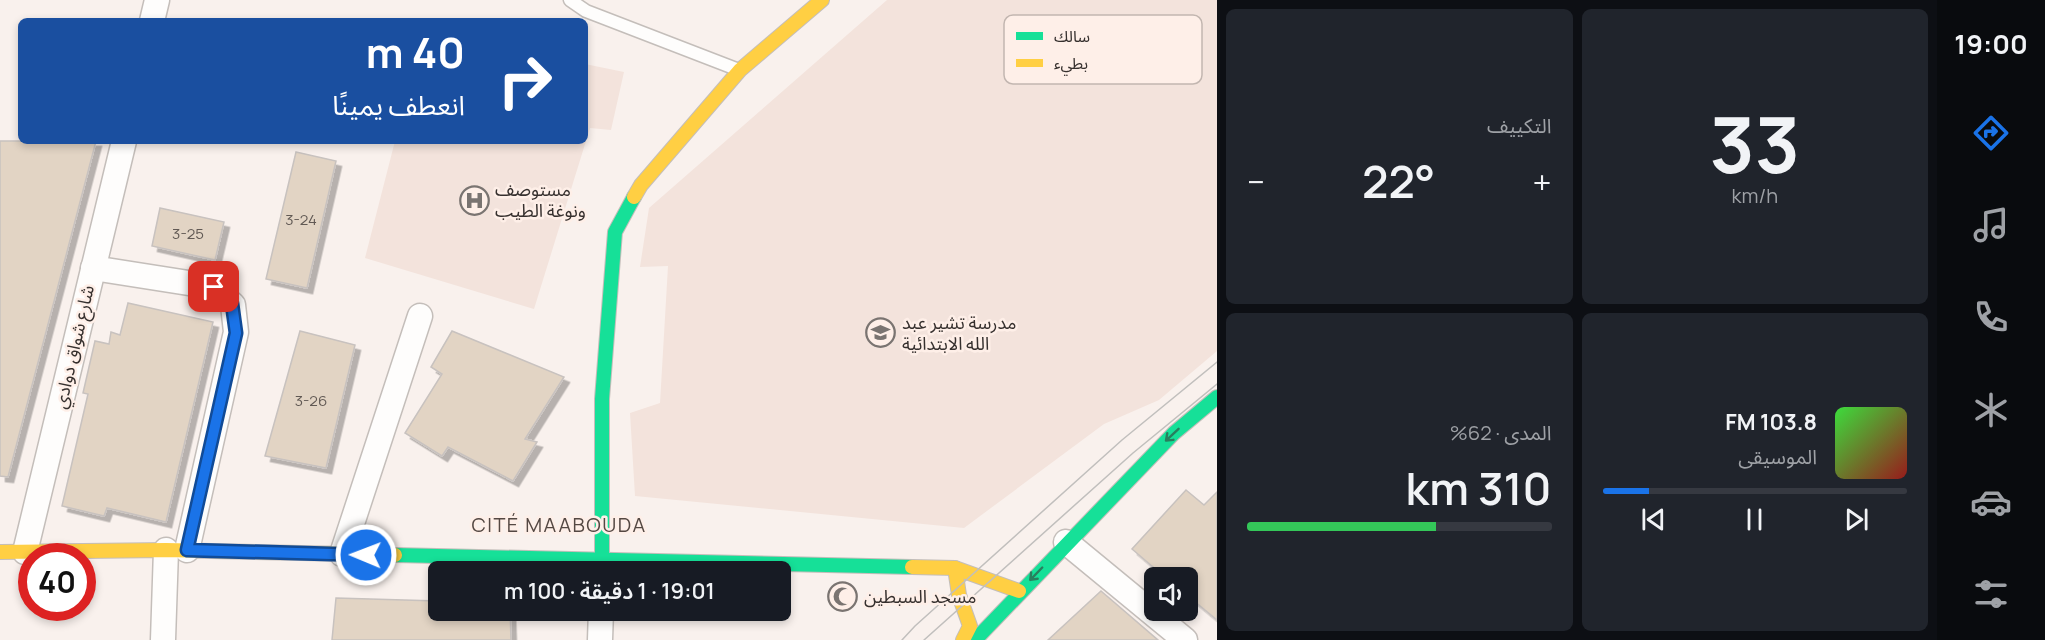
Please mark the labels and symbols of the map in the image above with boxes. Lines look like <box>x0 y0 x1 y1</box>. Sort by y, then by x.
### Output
legend <box>1004 15 1202 84</box>
text: سالك <box>1054 25 1090 47</box>
text: بطيء <box>1054 52 1088 76</box>
place label: مستوصف ونوغة الطيب <box>495 177 586 222</box>
hospital icon: مستوصف ونوغة الطيب <box>458 184 490 216</box>
house number: 3-24 <box>285 209 317 230</box>
house number: 3-25 <box>172 223 204 244</box>
pin <box>188 261 239 312</box>
street label: شارع شواق دوادي <box>47 283 102 412</box>
place label: مدرسة تشير عبد الله الابتدائية <box>902 310 1016 355</box>
school or university icon: مدرسة تشير عبد الله الابتدائية <box>865 317 897 349</box>
house number: 3-26 <box>295 390 327 411</box>
one-way arrow <box>1165 428 1180 442</box>
district label: CITÉ MAABOUDA <box>471 511 647 538</box>
position arrow <box>334 523 398 587</box>
speed limit sign: 40 <box>18 543 96 621</box>
one-way arrow <box>1029 566 1043 581</box>
mosque icon: مسجد السبطين <box>827 581 859 613</box>
place label: مسجد السبطين <box>864 584 976 608</box>

